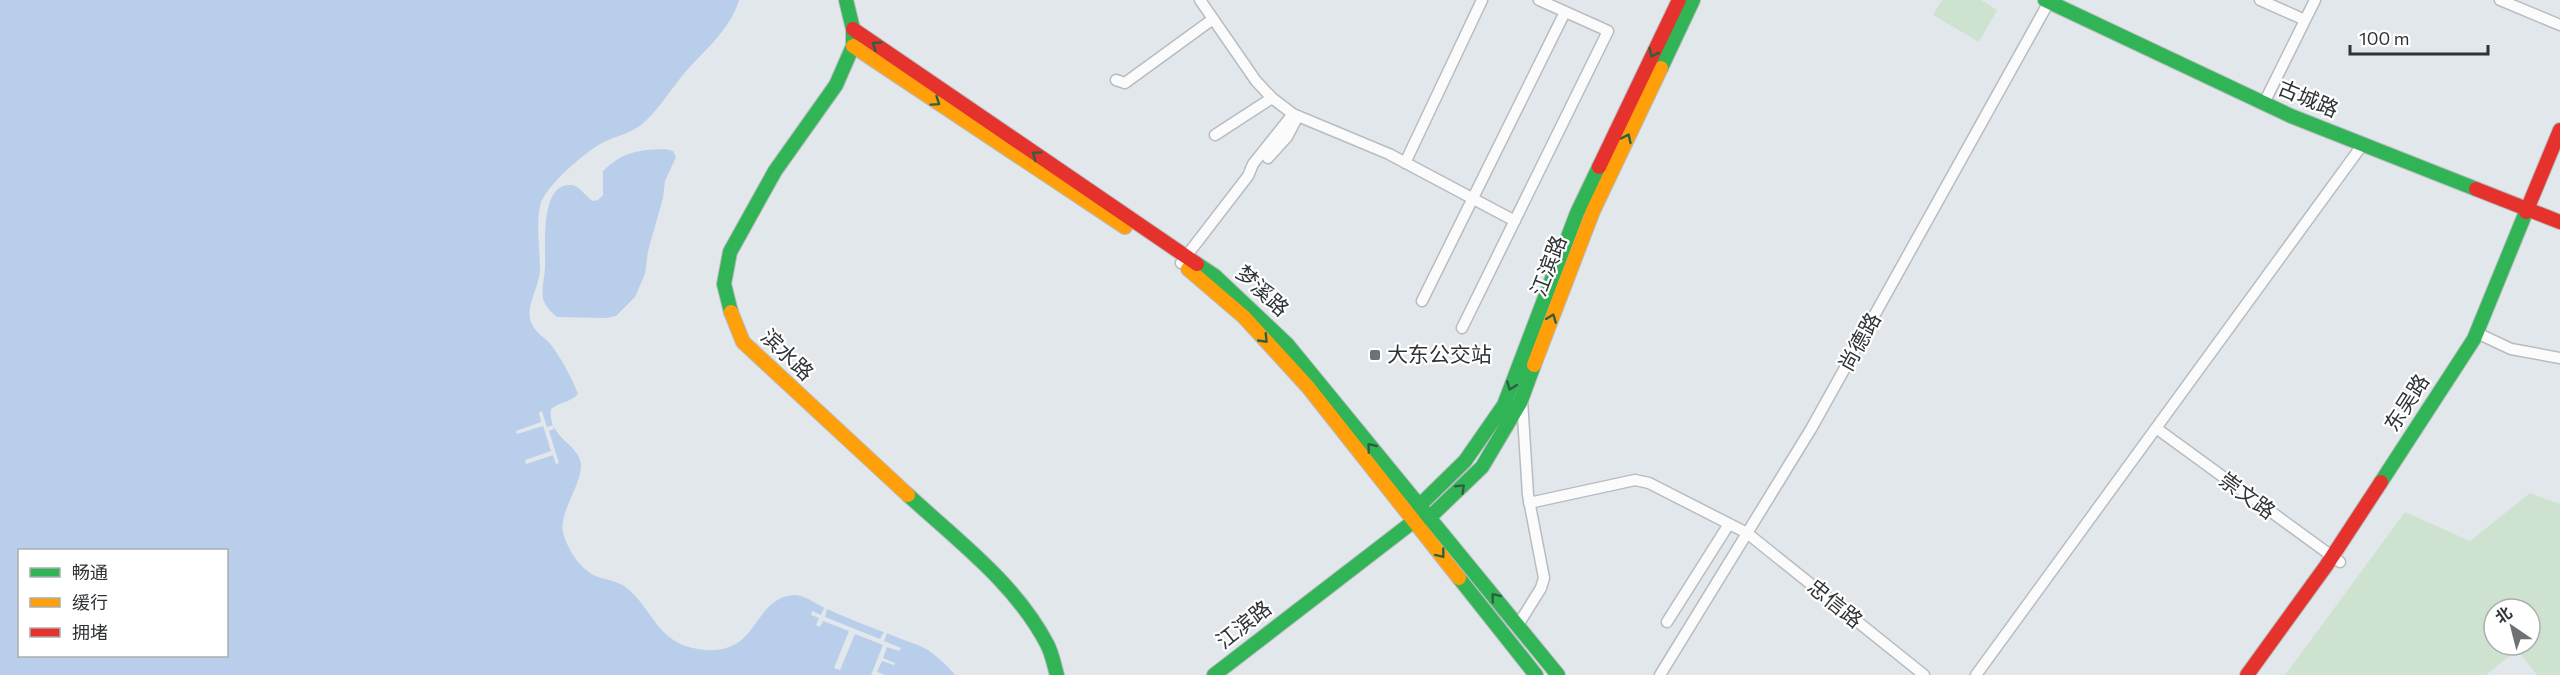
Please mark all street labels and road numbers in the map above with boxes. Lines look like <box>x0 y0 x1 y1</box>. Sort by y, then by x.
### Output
street label: 古城路 <box>2275 74 2342 121</box>
street label: 江滨路 <box>1525 232 1571 299</box>
street label: 梦溪路 <box>1231 259 1295 321</box>
street label: 尚德路 <box>1832 308 1885 375</box>
street label: 滨水路 <box>757 323 819 385</box>
street label: 东吴路 <box>2378 369 2433 435</box>
street label: 崇文路 <box>2215 466 2281 523</box>
street label: 忠信路 <box>1804 573 1868 632</box>
street label: 江滨路 <box>1211 595 1276 653</box>

